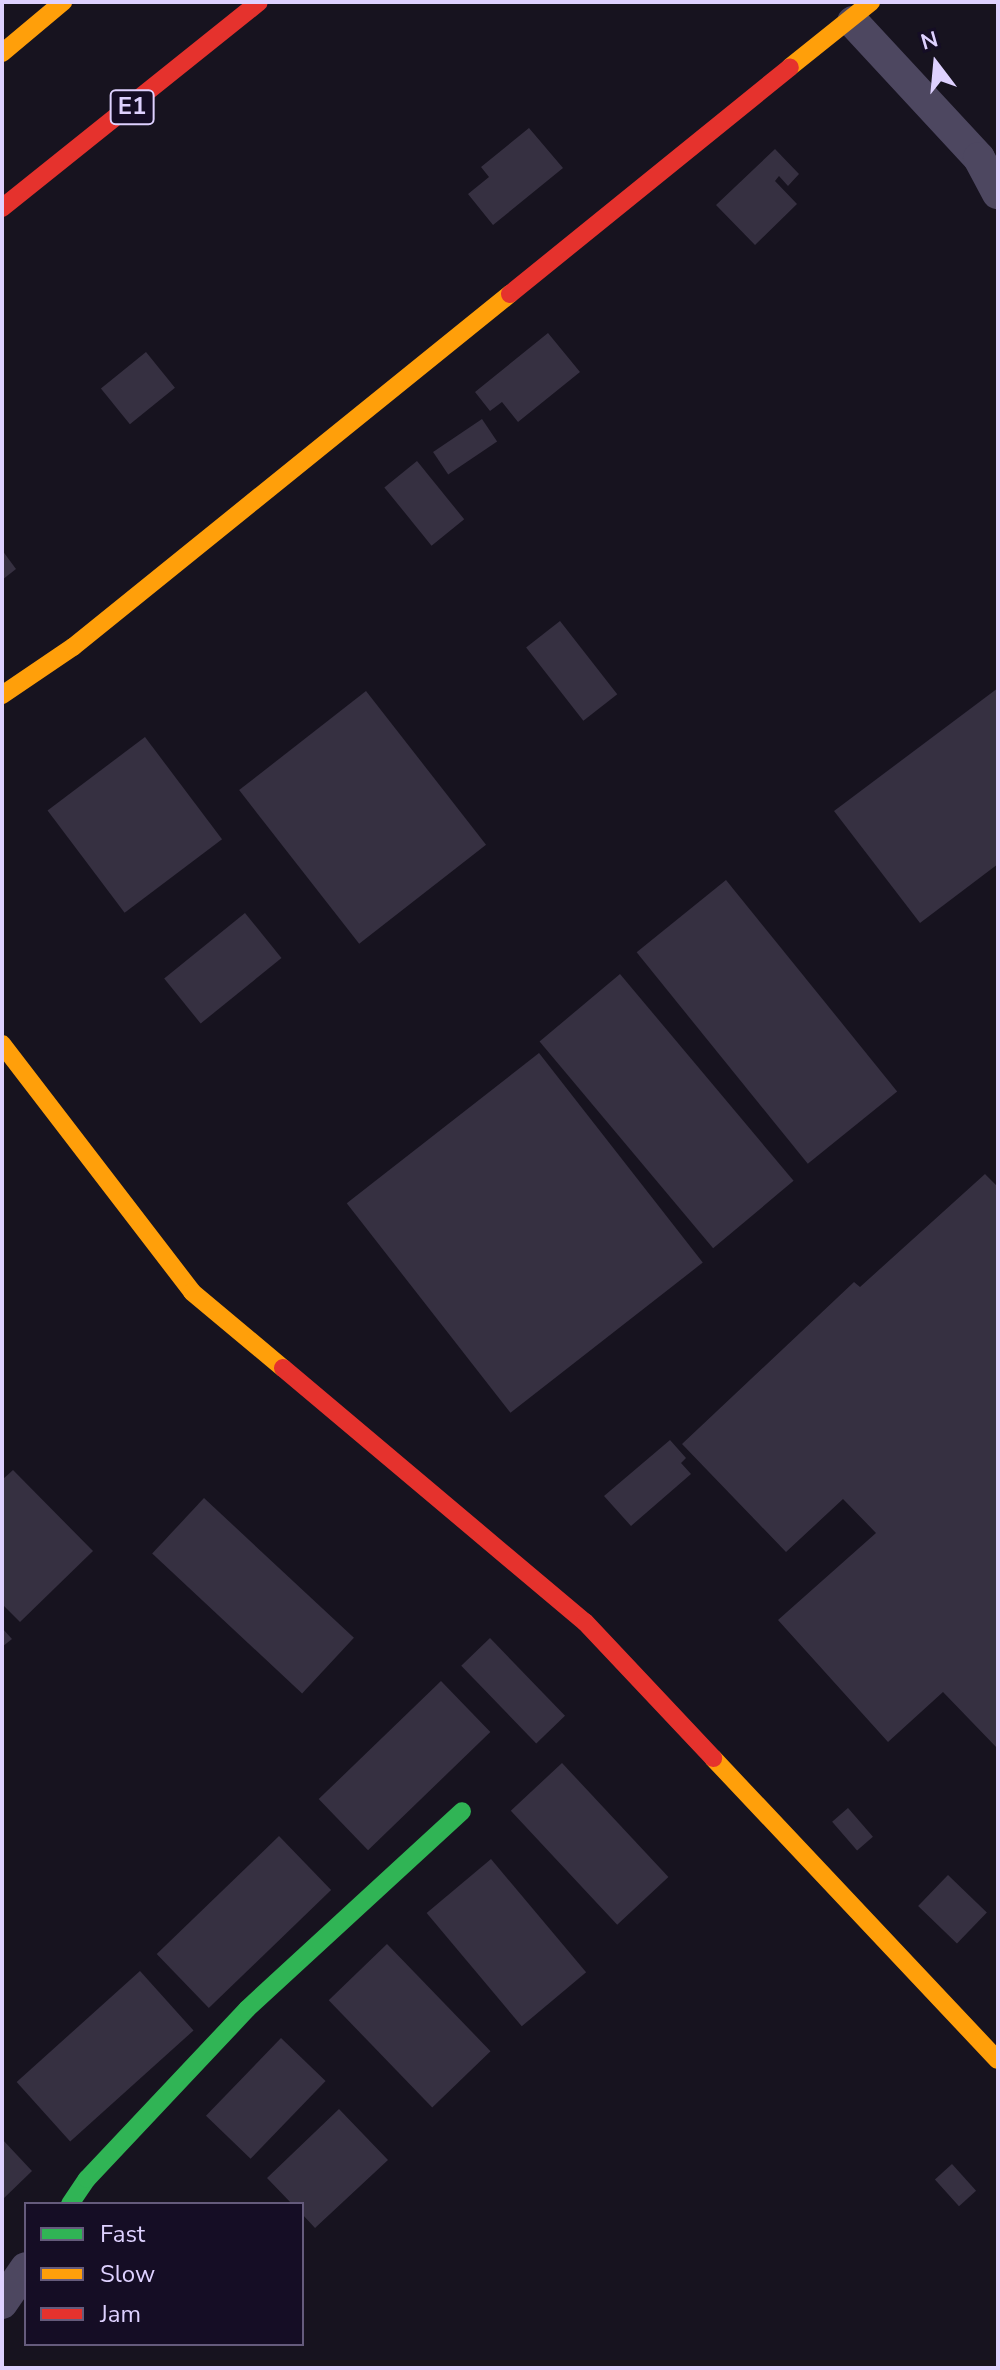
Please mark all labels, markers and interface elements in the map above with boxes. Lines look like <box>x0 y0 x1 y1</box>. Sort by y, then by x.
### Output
north arrow <box>896 24 976 104</box>
text: N <box>917 24 941 58</box>
road number: E1 <box>108 87 156 127</box>
legend <box>24 2202 304 2346</box>
text: Fast <box>100 2218 145 2250</box>
text: Slow <box>100 2258 155 2290</box>
text: Jam <box>100 2298 141 2330</box>

